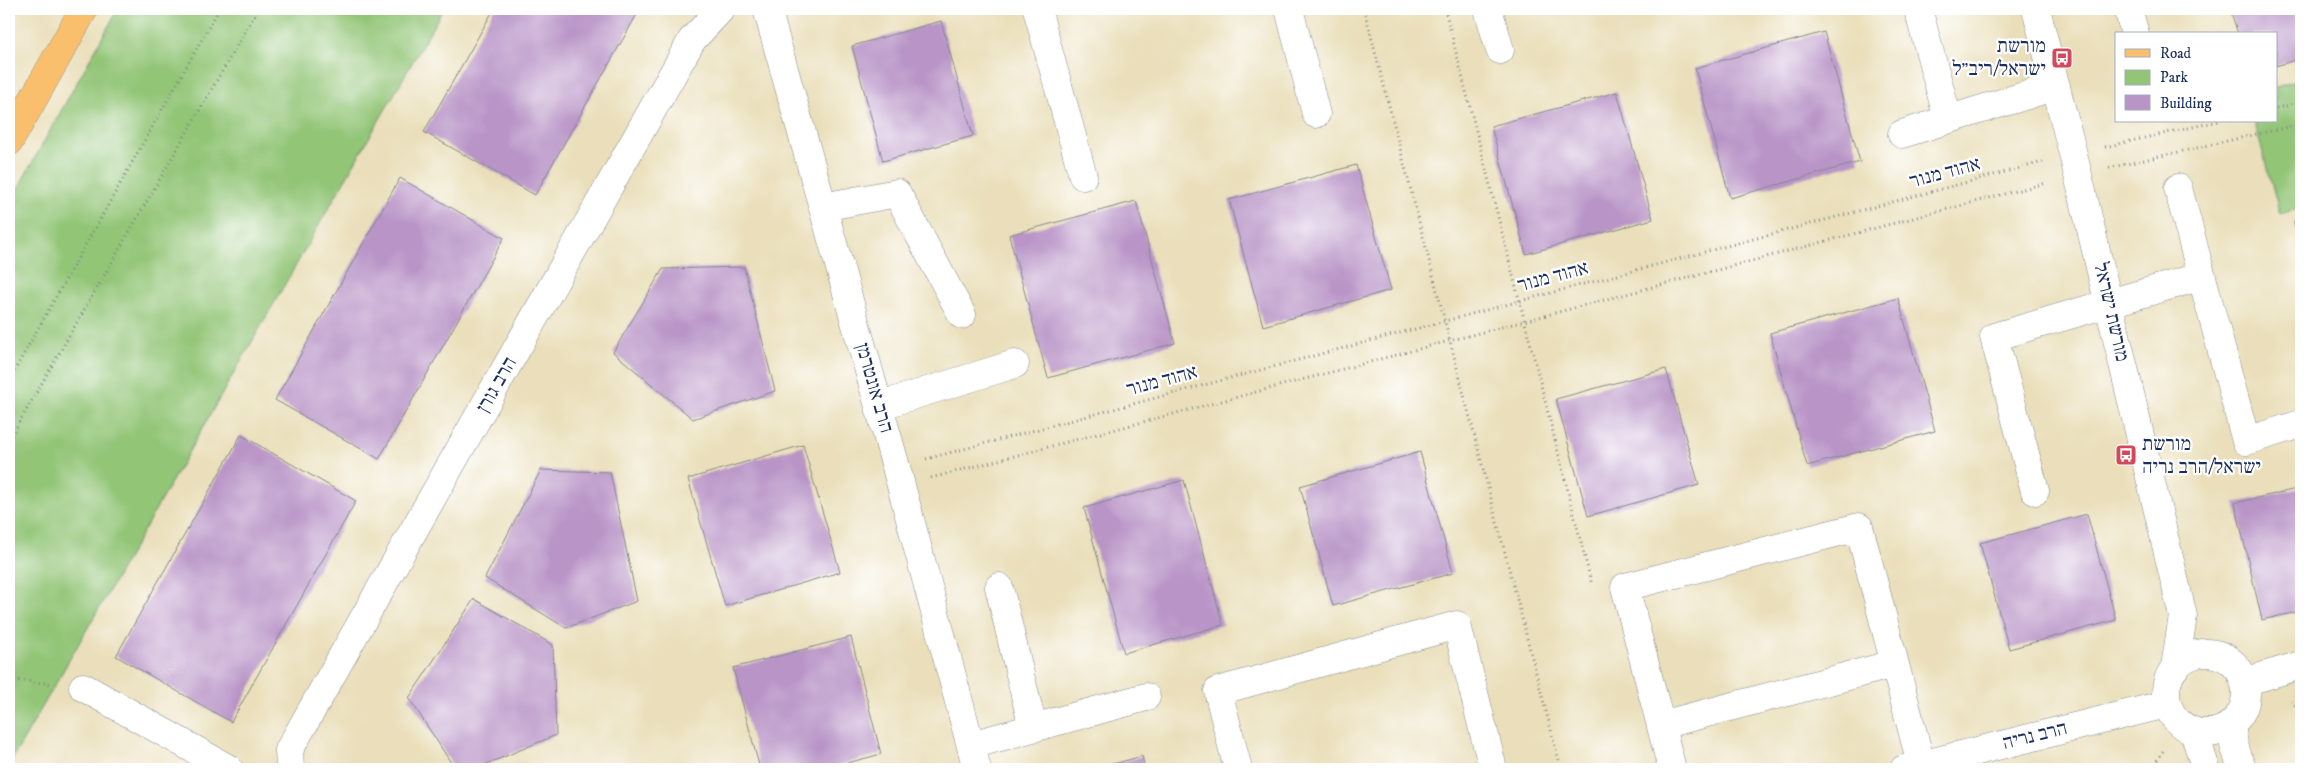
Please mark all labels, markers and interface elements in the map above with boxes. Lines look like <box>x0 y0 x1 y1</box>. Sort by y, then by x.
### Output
legend <box>2115 32 2278 122</box>
place label: מורשת ישראל/ריב״ל <box>1952 34 2046 82</box>
text: Road <box>2160 44 2192 63</box>
bus stop icon: מורשת ישראל/ריב״ל <box>2050 46 2074 70</box>
text: Park <box>2160 68 2189 87</box>
text: Building <box>2160 94 2212 113</box>
street label: אהוד מנור <box>1907 152 1983 194</box>
street label: אהוד מנור <box>1515 256 1591 298</box>
street label: מורשת ישראל <box>2087 260 2135 364</box>
street label: הרב אונטרמן <box>849 340 899 436</box>
street label: הרב גורן <box>471 353 523 417</box>
street label: אהוד מנור <box>1124 360 1200 402</box>
place label: מורשת ישראל/הרב נריה <box>2142 432 2261 480</box>
bus stop icon: מורשת ישראל/הרב נריה <box>2114 443 2138 467</box>
street label: הרב נריה <box>2000 716 2070 756</box>

